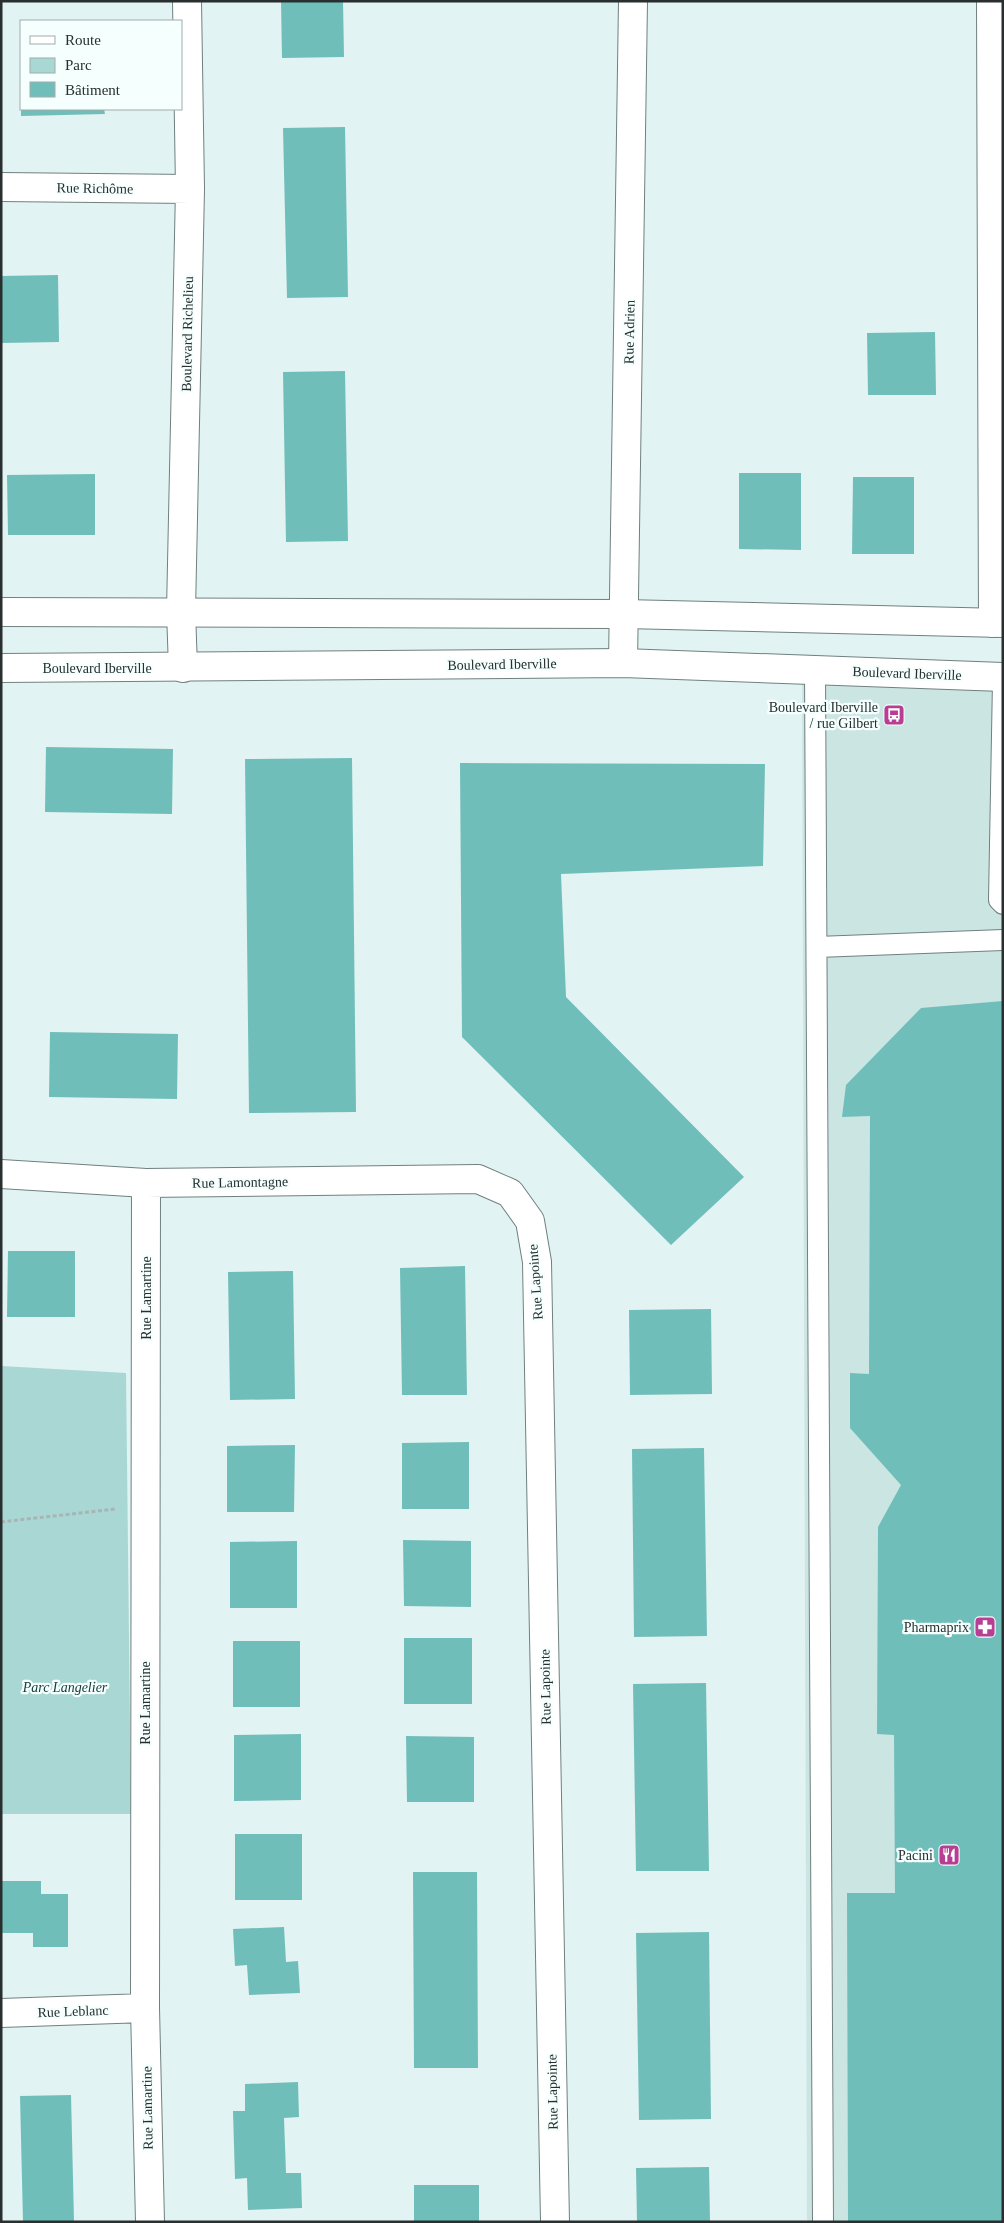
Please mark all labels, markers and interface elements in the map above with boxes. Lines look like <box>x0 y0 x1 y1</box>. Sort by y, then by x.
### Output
legend <box>20 20 182 110</box>
text: Route <box>65 32 101 48</box>
text: Parc <box>65 57 92 73</box>
text: Bâtiment <box>65 82 121 98</box>
street label: Rue Richôme <box>57 180 133 197</box>
street label: Boulevard Richelieu <box>179 276 196 392</box>
street label: Rue Adrien <box>621 300 638 364</box>
street label: Boulevard Iberville <box>447 656 557 673</box>
street label: Boulevard Iberville <box>42 661 152 676</box>
street label: Boulevard Iberville <box>852 664 962 683</box>
place label: Boulevard Iberville / rue Gilbert <box>769 700 878 731</box>
bus stop icon: Boulevard Iberville / rue Gilbert <box>882 703 906 727</box>
street label: Rue Lamontagne <box>192 1174 288 1191</box>
street label: Rue Lapointe <box>525 1244 546 1320</box>
street label: Rue Lamartine <box>139 1256 154 1340</box>
pharmacy icon: Pharmaprix <box>973 1615 997 1639</box>
place label: Pharmaprix <box>904 1620 969 1635</box>
street label: Rue Lapointe <box>537 1649 554 1725</box>
street label: Rue Lamartine <box>138 1661 153 1745</box>
park label: Parc Langelier <box>22 1680 108 1695</box>
restaurant icon: Pacini <box>937 1843 961 1867</box>
place label: Pacini <box>898 1848 933 1863</box>
street label: Rue Leblanc <box>37 2003 109 2020</box>
street label: Rue Lapointe <box>544 2054 561 2130</box>
street label: Rue Lamartine <box>139 2066 156 2150</box>

